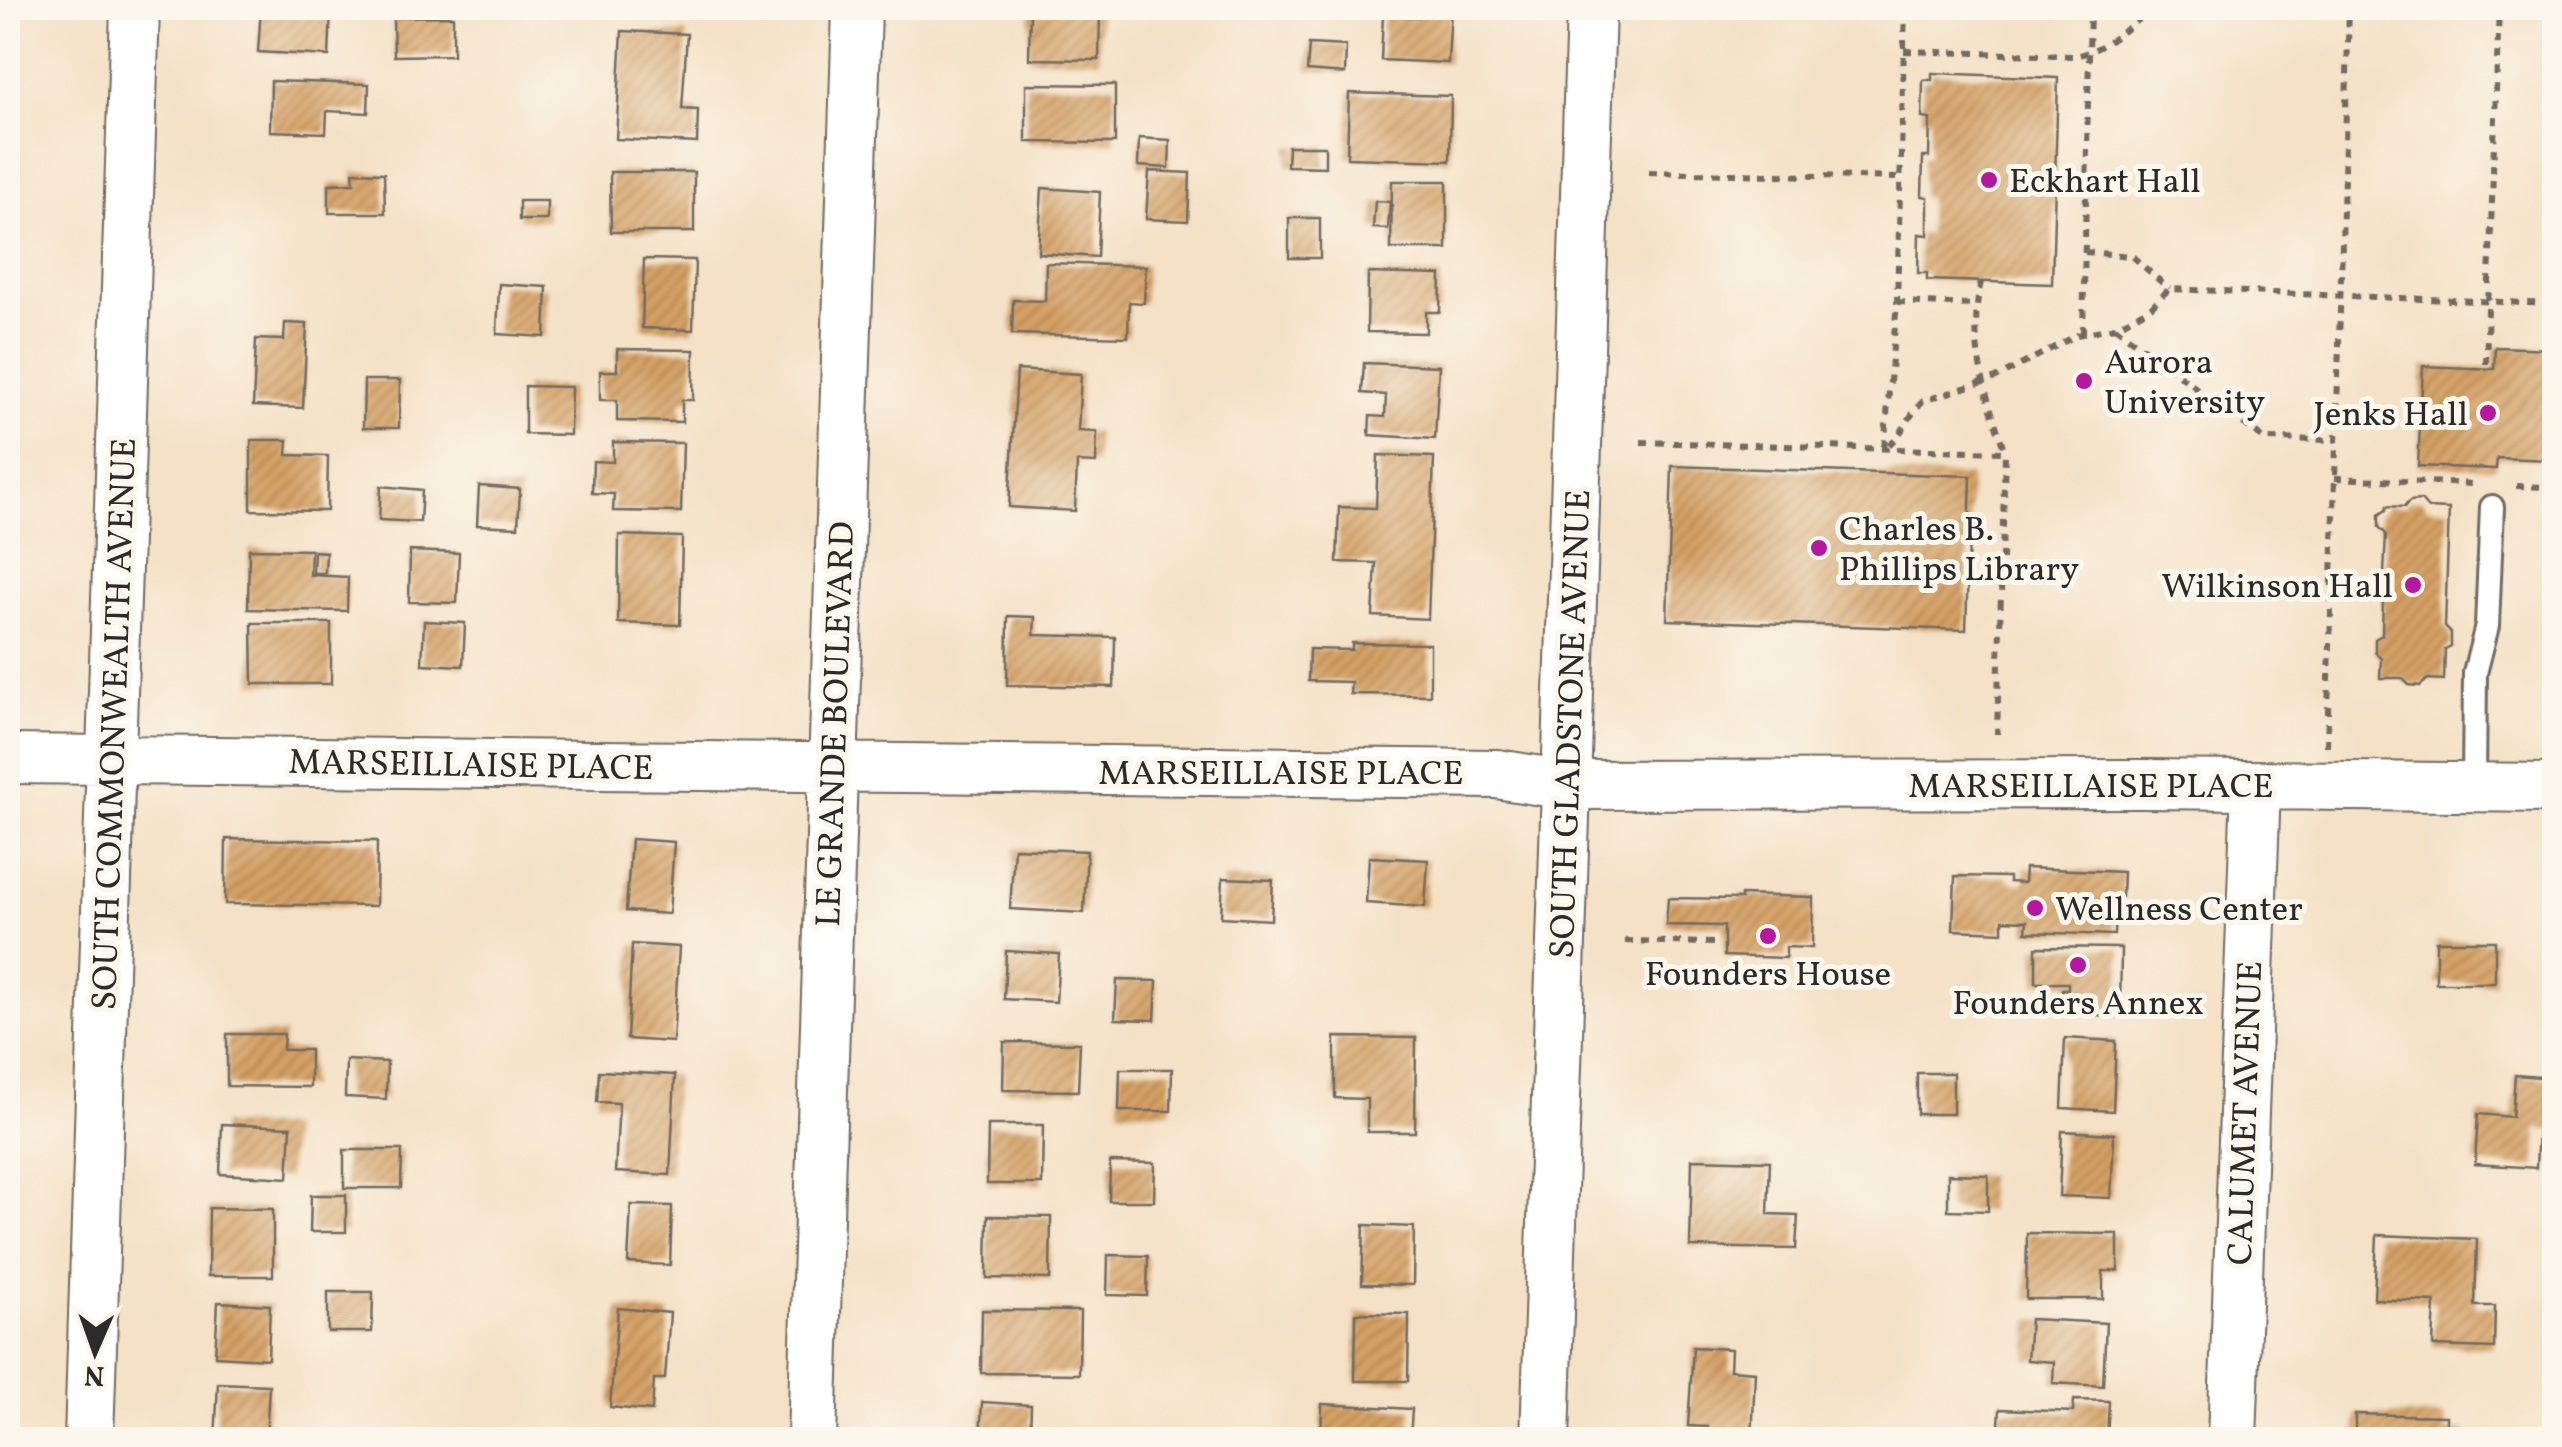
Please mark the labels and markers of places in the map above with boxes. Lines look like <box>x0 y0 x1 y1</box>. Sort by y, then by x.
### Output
place label: Eckhart Hall <box>2009 159 2201 207</box>
marker: Eckhart Hall <box>1978 169 2000 191</box>
place label: Aurora University <box>2104 340 2265 428</box>
marker: Aurora University <box>2073 370 2095 392</box>
place label: Jenks Hall <box>2313 392 2468 440</box>
marker: Jenks Hall <box>2477 402 2499 424</box>
place label: Charles B. Phillips Library <box>1839 507 2079 595</box>
marker: Charles B. Phillips Library <box>1808 537 1830 559</box>
place label: Wilkinson Hall <box>2161 564 2393 612</box>
marker: Wilkinson Hall <box>2402 574 2424 596</box>
place label: Wellness Center <box>2055 887 2303 935</box>
marker: Wellness Center <box>2024 897 2046 919</box>
marker: Founders House <box>1757 925 1779 947</box>
place label: Founders House <box>1645 952 1891 1000</box>
marker: Founders Annex <box>2067 954 2089 976</box>
place label: Founders Annex <box>1952 981 2204 1029</box>

